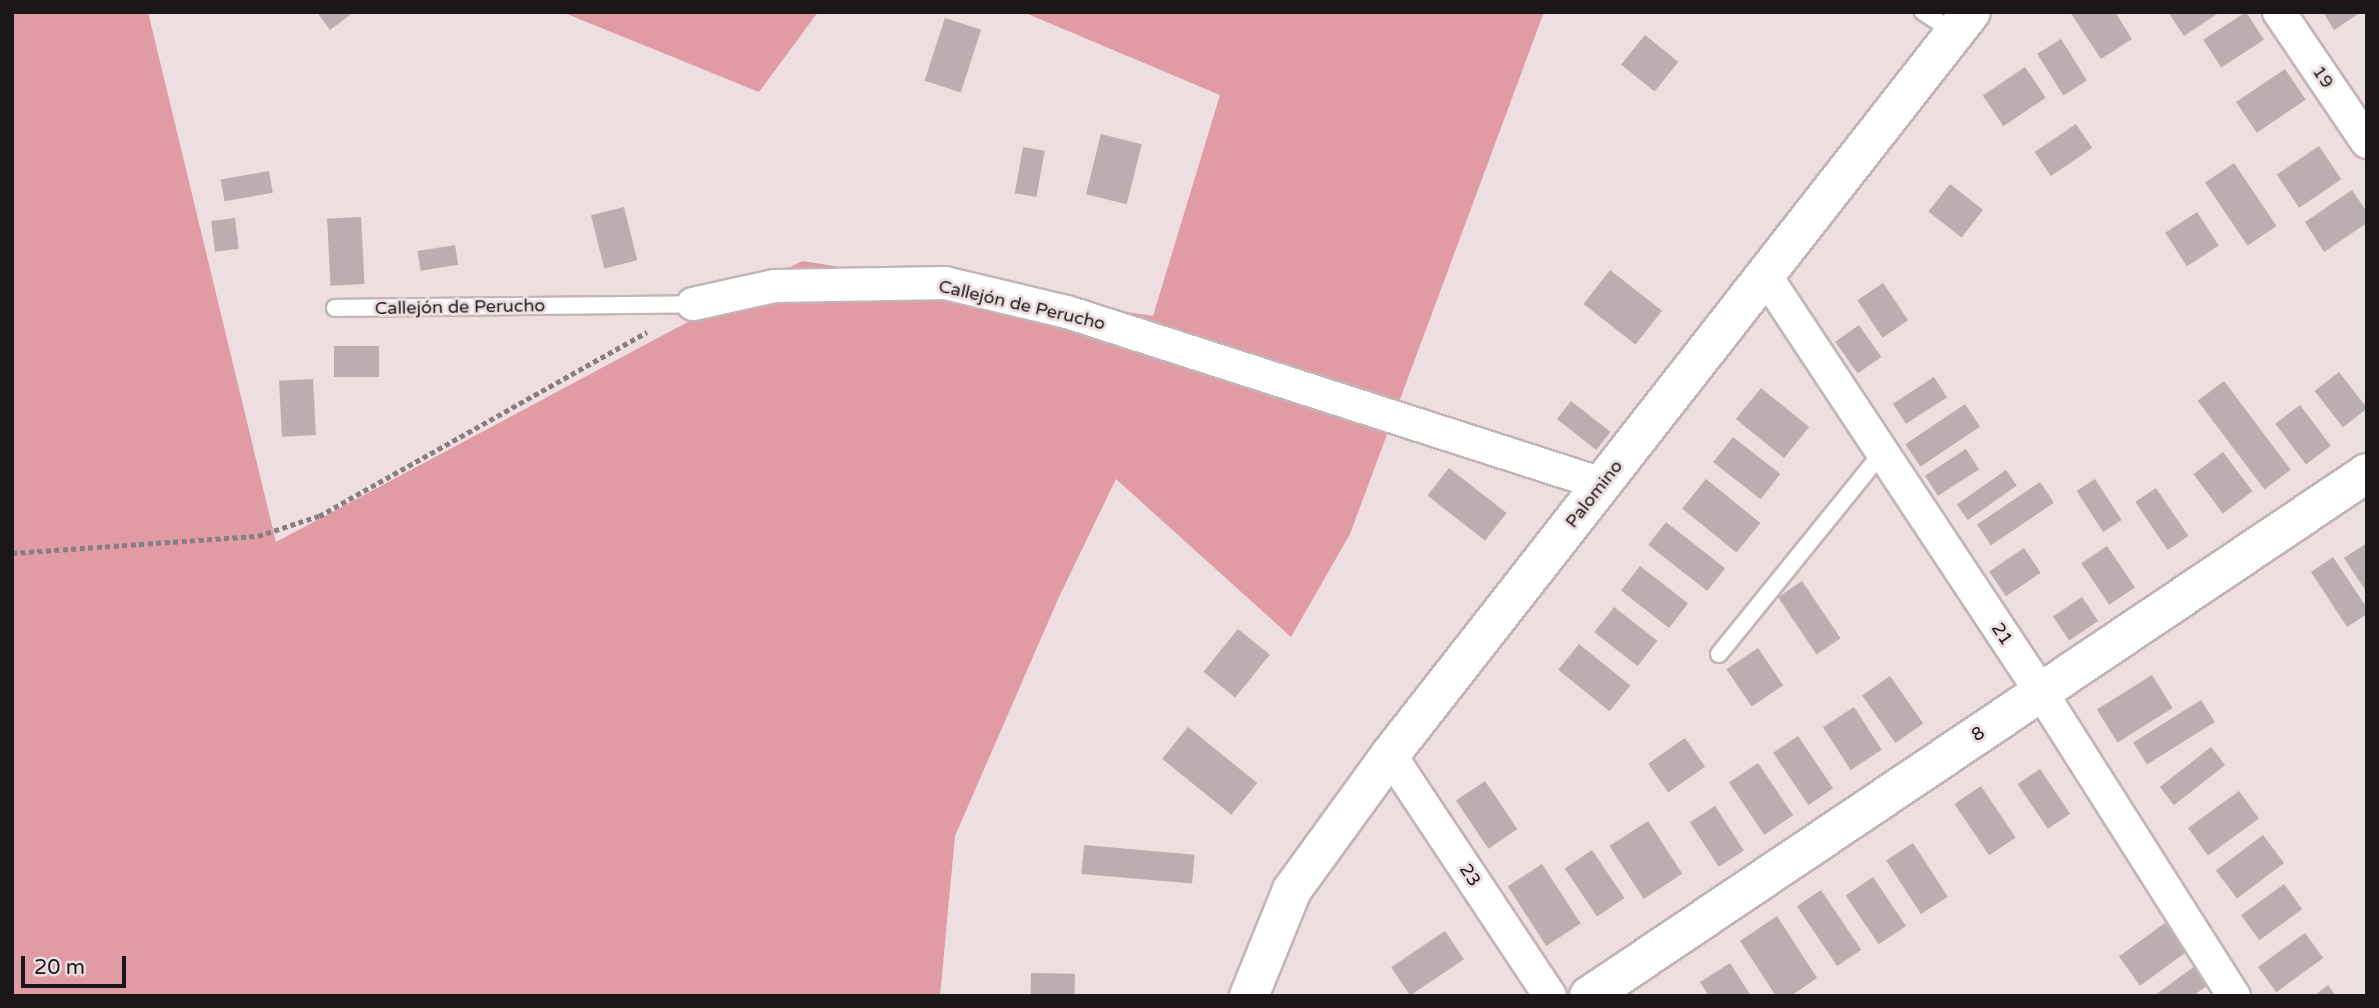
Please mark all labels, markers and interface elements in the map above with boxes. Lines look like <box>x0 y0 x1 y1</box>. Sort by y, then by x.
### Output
street label: 19 <box>2308 62 2338 92</box>
street label: Callejón de Perucho <box>936 275 1108 335</box>
street label: Callejón de Perucho <box>375 295 545 319</box>
street label: Palomino <box>1561 456 1627 532</box>
street label: 21 <box>1987 619 2017 649</box>
street label: 8 <box>1967 722 1989 746</box>
street label: 23 <box>1455 860 1485 890</box>
scale bar <box>24 942 130 986</box>
text: 20 m <box>34 955 85 980</box>

